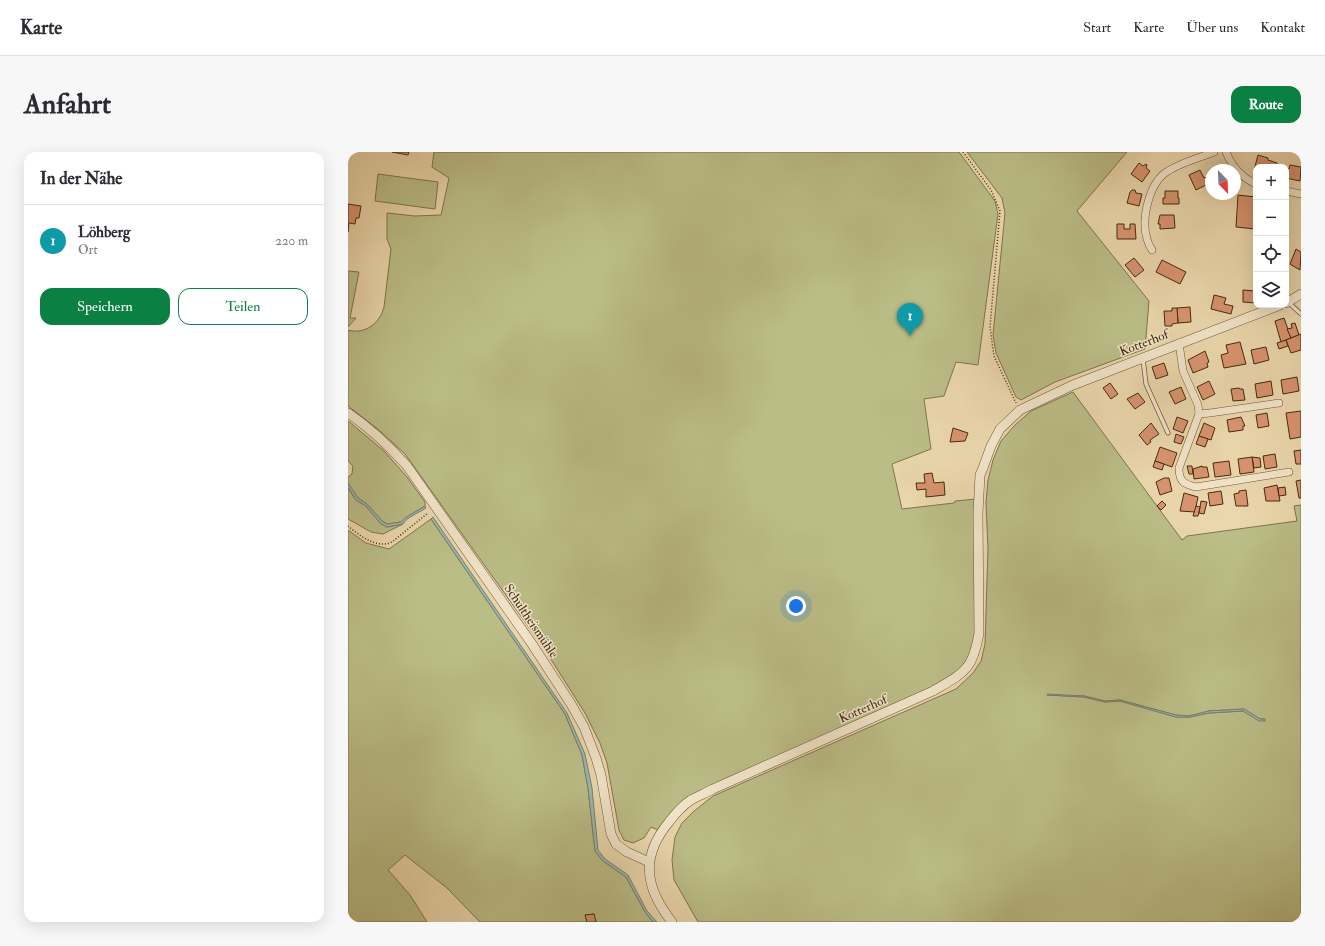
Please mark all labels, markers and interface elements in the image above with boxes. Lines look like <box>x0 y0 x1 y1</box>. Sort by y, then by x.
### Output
text: Karte <box>20 16 62 40</box>
text: Start <box>1083 19 1111 36</box>
text: Karte <box>1133 19 1164 36</box>
text: Über uns <box>1186 19 1238 36</box>
text: Kontakt <box>1260 19 1305 36</box>
button: Route <box>1231 86 1301 123</box>
text: Anfahrt <box>24 87 111 122</box>
north arrow <box>1205 164 1241 200</box>
map controls <box>1253 164 1289 308</box>
button: + <box>1253 164 1289 200</box>
text: In der Nähe <box>40 168 122 189</box>
button: − <box>1253 200 1289 236</box>
text: Löhberg <box>78 223 130 242</box>
text: 1 <box>51 233 55 249</box>
text: 220 m <box>275 233 308 249</box>
button: locate <box>1253 236 1289 272</box>
text: Ort <box>78 242 98 258</box>
button: layers <box>1253 272 1289 308</box>
button: Speichern <box>40 288 170 325</box>
button: Teilen <box>178 288 308 325</box>
pin: 1 <box>897 303 923 336</box>
street label: Kotterhof <box>1117 326 1172 360</box>
street label: Schultheismühle <box>500 581 562 661</box>
your location <box>786 596 806 616</box>
street label: Kotterhof <box>836 691 891 727</box>

